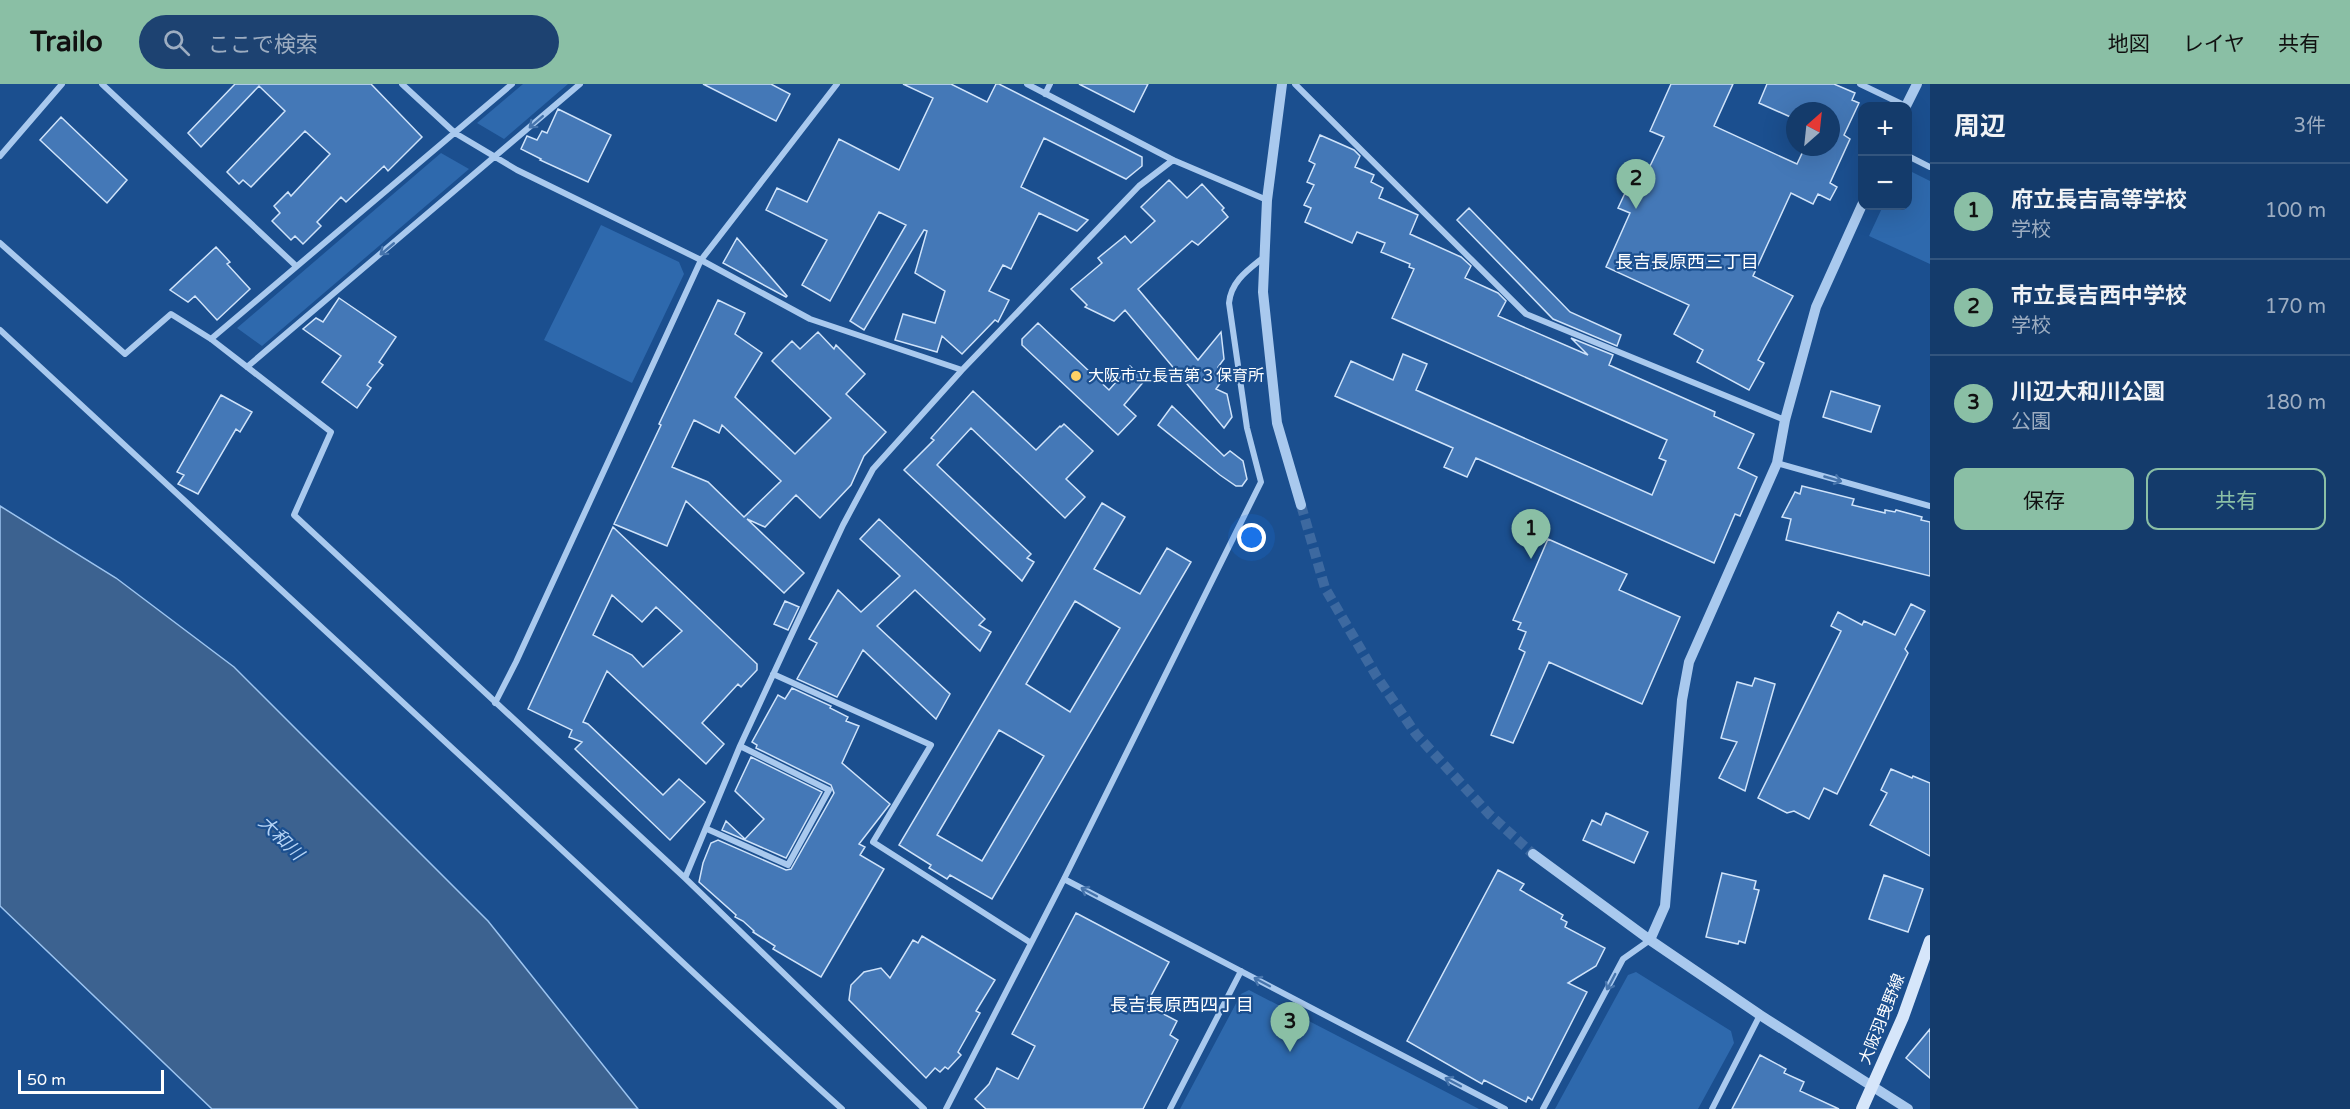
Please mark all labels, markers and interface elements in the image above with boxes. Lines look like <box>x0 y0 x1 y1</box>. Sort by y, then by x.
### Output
search box <box>139 15 559 69</box>
text: Trailo <box>30 25 103 59</box>
icon: search <box>160 26 193 59</box>
text: ここで検索 <box>208 32 318 58</box>
text: 地図 <box>2108 32 2150 57</box>
text: レイヤ <box>2183 32 2245 57</box>
text: 共有 <box>2278 32 2320 57</box>
north arrow <box>1786 102 1840 156</box>
map controls <box>1858 102 1912 210</box>
button: + <box>1858 102 1912 156</box>
text: 周辺 <box>1954 111 2006 142</box>
text: 3件 <box>2293 114 2326 138</box>
one-way arrow <box>528 116 544 129</box>
button: − <box>1858 156 1912 210</box>
pin: 2 <box>1616 160 1656 209</box>
text: 府立長吉高等学校 <box>2011 187 2187 213</box>
text: 1 <box>1967 199 1980 223</box>
text: 100 m <box>2265 199 2326 223</box>
text: 学校 <box>2011 218 2051 242</box>
one-way arrow <box>380 242 395 256</box>
district label: 長吉長原西三丁目 <box>1615 251 1759 273</box>
text: 市立長吉西中学校 <box>2011 283 2187 309</box>
text: 2 <box>1967 295 1980 319</box>
text: 170 m <box>2265 295 2326 319</box>
text: 学校 <box>2011 314 2051 338</box>
place label: 大阪市立長吉第３保育所 <box>1088 366 1264 386</box>
marker: 大阪市立長吉第３保育所 <box>1069 369 1083 383</box>
text: 川辺大和川公園 <box>2011 379 2165 405</box>
text: 3 <box>1967 391 1980 415</box>
text: 180 m <box>2265 391 2326 415</box>
text: 公園 <box>2011 410 2051 434</box>
button: 保存 <box>1954 468 2134 530</box>
button: 共有 <box>2146 468 2326 530</box>
one-way arrow <box>1824 474 1843 485</box>
pin: 1 <box>1512 510 1550 559</box>
your location <box>1237 523 1266 552</box>
water label: 大和川 <box>254 811 310 866</box>
one-way arrow <box>1080 885 1098 897</box>
street label: 大阪羽曳野線 <box>1855 971 1909 1067</box>
one-way arrow <box>1605 972 1616 990</box>
one-way arrow <box>1253 976 1271 987</box>
district label: 長吉長原西四丁目 <box>1110 994 1254 1016</box>
pin: 3 <box>1270 1002 1310 1052</box>
scale bar <box>18 1067 164 1094</box>
text: 50 m <box>27 1070 66 1090</box>
one-way arrow <box>1445 1076 1462 1088</box>

